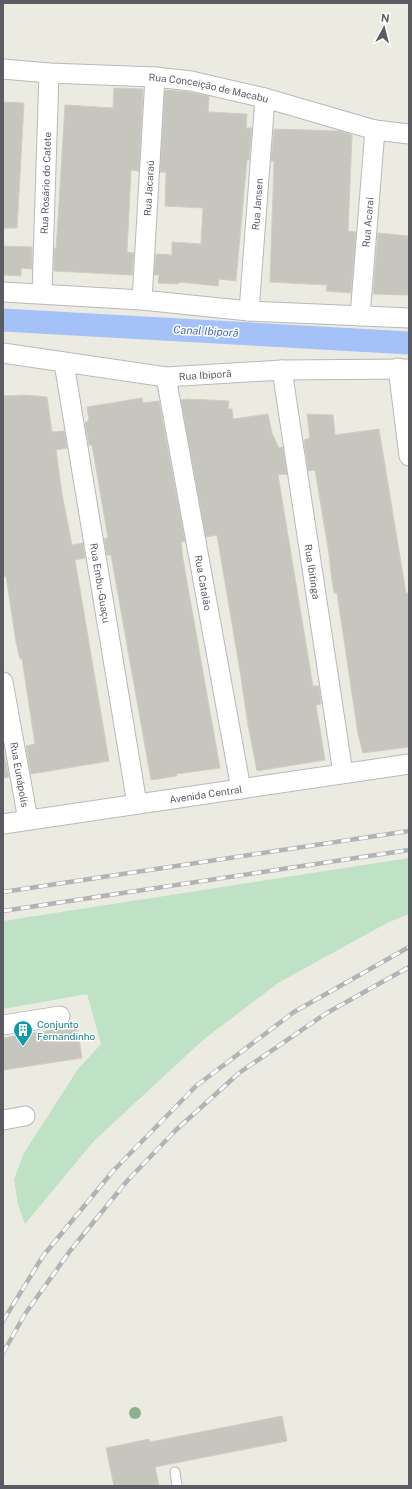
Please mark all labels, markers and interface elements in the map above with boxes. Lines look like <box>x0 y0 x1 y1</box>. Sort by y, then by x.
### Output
north arrow <box>364 8 404 48</box>
text: N <box>380 12 390 25</box>
street label: Rua Conceição de Macabu <box>148 71 270 105</box>
street label: Rua Rosário do Catete <box>38 131 53 234</box>
street label: Rua Jacaraú <box>141 160 156 216</box>
street label: Rua Jansen <box>249 178 265 231</box>
street label: Rua Acaraí <box>360 196 376 248</box>
water label: Canal Ibiporã <box>173 323 239 339</box>
street label: Rua Ibiporã <box>178 367 232 382</box>
street label: Rua Embu-Guaçu <box>88 542 113 624</box>
street label: Rua Ibitinga <box>302 543 323 600</box>
street label: Rua Catalão <box>192 554 214 612</box>
street label: Rua Eunápolis <box>8 741 32 808</box>
street label: Avenida Central <box>169 783 243 805</box>
place label: Conjunto Fernandinho <box>37 1018 96 1042</box>
building icon: Conjunto Fernandinho <box>12 1019 34 1047</box>

